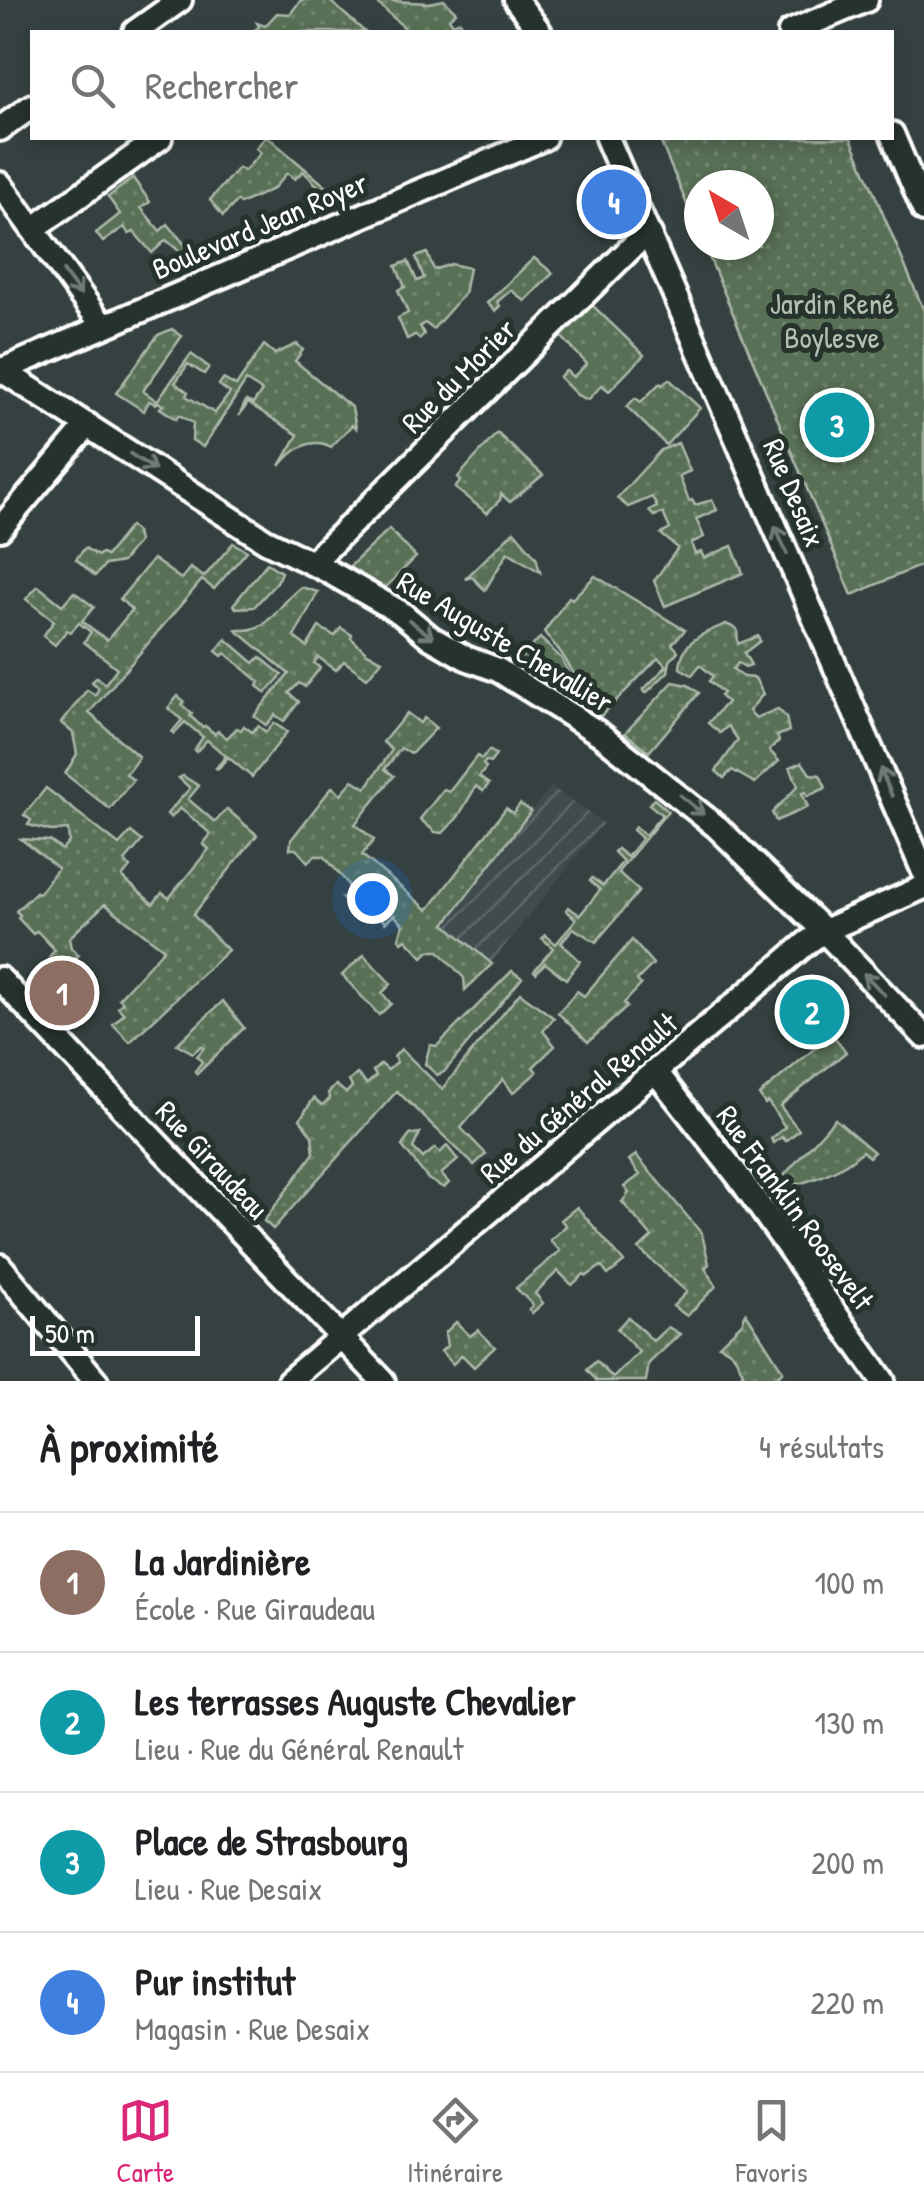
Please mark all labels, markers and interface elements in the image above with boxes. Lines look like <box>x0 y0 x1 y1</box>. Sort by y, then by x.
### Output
search box <box>30 30 894 140</box>
icon: search <box>65 58 120 113</box>
text: Rechercher <box>145 59 298 111</box>
street label: Boulevard Jean Royer <box>146 162 374 288</box>
pin: 4 <box>582 164 646 240</box>
north arrow <box>684 170 774 260</box>
one-way arrow <box>61 269 82 296</box>
park label: Jardin René Boylesve <box>770 283 894 357</box>
street label: Rue du Morier <box>392 309 525 441</box>
pin: 3 <box>804 388 870 462</box>
street label: Rue Desaix <box>754 432 836 553</box>
one-way arrow <box>128 451 156 472</box>
one-way arrow <box>771 525 789 556</box>
street label: Rue Auguste Chevallier <box>390 561 621 722</box>
one-way arrow <box>407 617 433 639</box>
one-way arrow <box>876 768 894 798</box>
one-way arrow <box>678 794 704 816</box>
your location <box>347 873 398 924</box>
pin: 1 <box>30 956 94 1030</box>
one-way arrow <box>862 972 886 996</box>
pin: 2 <box>780 974 844 1050</box>
street label: Rue du Général Renault <box>471 1002 686 1192</box>
street label: Rue Giraudeau <box>148 1091 278 1227</box>
street label: Rue Franklin Roosevelt <box>708 1097 884 1318</box>
scale bar <box>30 1311 200 1356</box>
text: 50 m <box>45 1314 95 1352</box>
text: À proximité <box>40 1418 219 1475</box>
text: 4 résultats <box>759 1425 884 1468</box>
text: La Jardinière <box>135 1535 310 1587</box>
text: 1 <box>67 1561 78 1604</box>
text: 100 m <box>815 1561 884 1604</box>
text: École · Rue Giraudeau <box>135 1587 375 1630</box>
text: Les terrasses Auguste Chevalier <box>135 1675 576 1727</box>
text: 2 <box>65 1701 80 1744</box>
text: 130 m <box>815 1701 884 1744</box>
text: Lieu · Rue du Général Renault <box>135 1727 463 1770</box>
text: Place de Strasbourg <box>135 1815 408 1867</box>
text: 3 <box>65 1841 80 1884</box>
text: 200 m <box>811 1841 884 1884</box>
text: Lieu · Rue Desaix <box>135 1867 322 1910</box>
text: Pur institut <box>135 1955 295 2007</box>
text: 4 <box>66 1981 79 2024</box>
text: 220 m <box>811 1981 884 2024</box>
text: Magasin · Rue Desaix <box>135 2007 370 2050</box>
tab: Carte <box>116 2093 174 2191</box>
tab: Itinéraire <box>407 2093 503 2191</box>
tab: Favoris <box>736 2093 808 2191</box>

